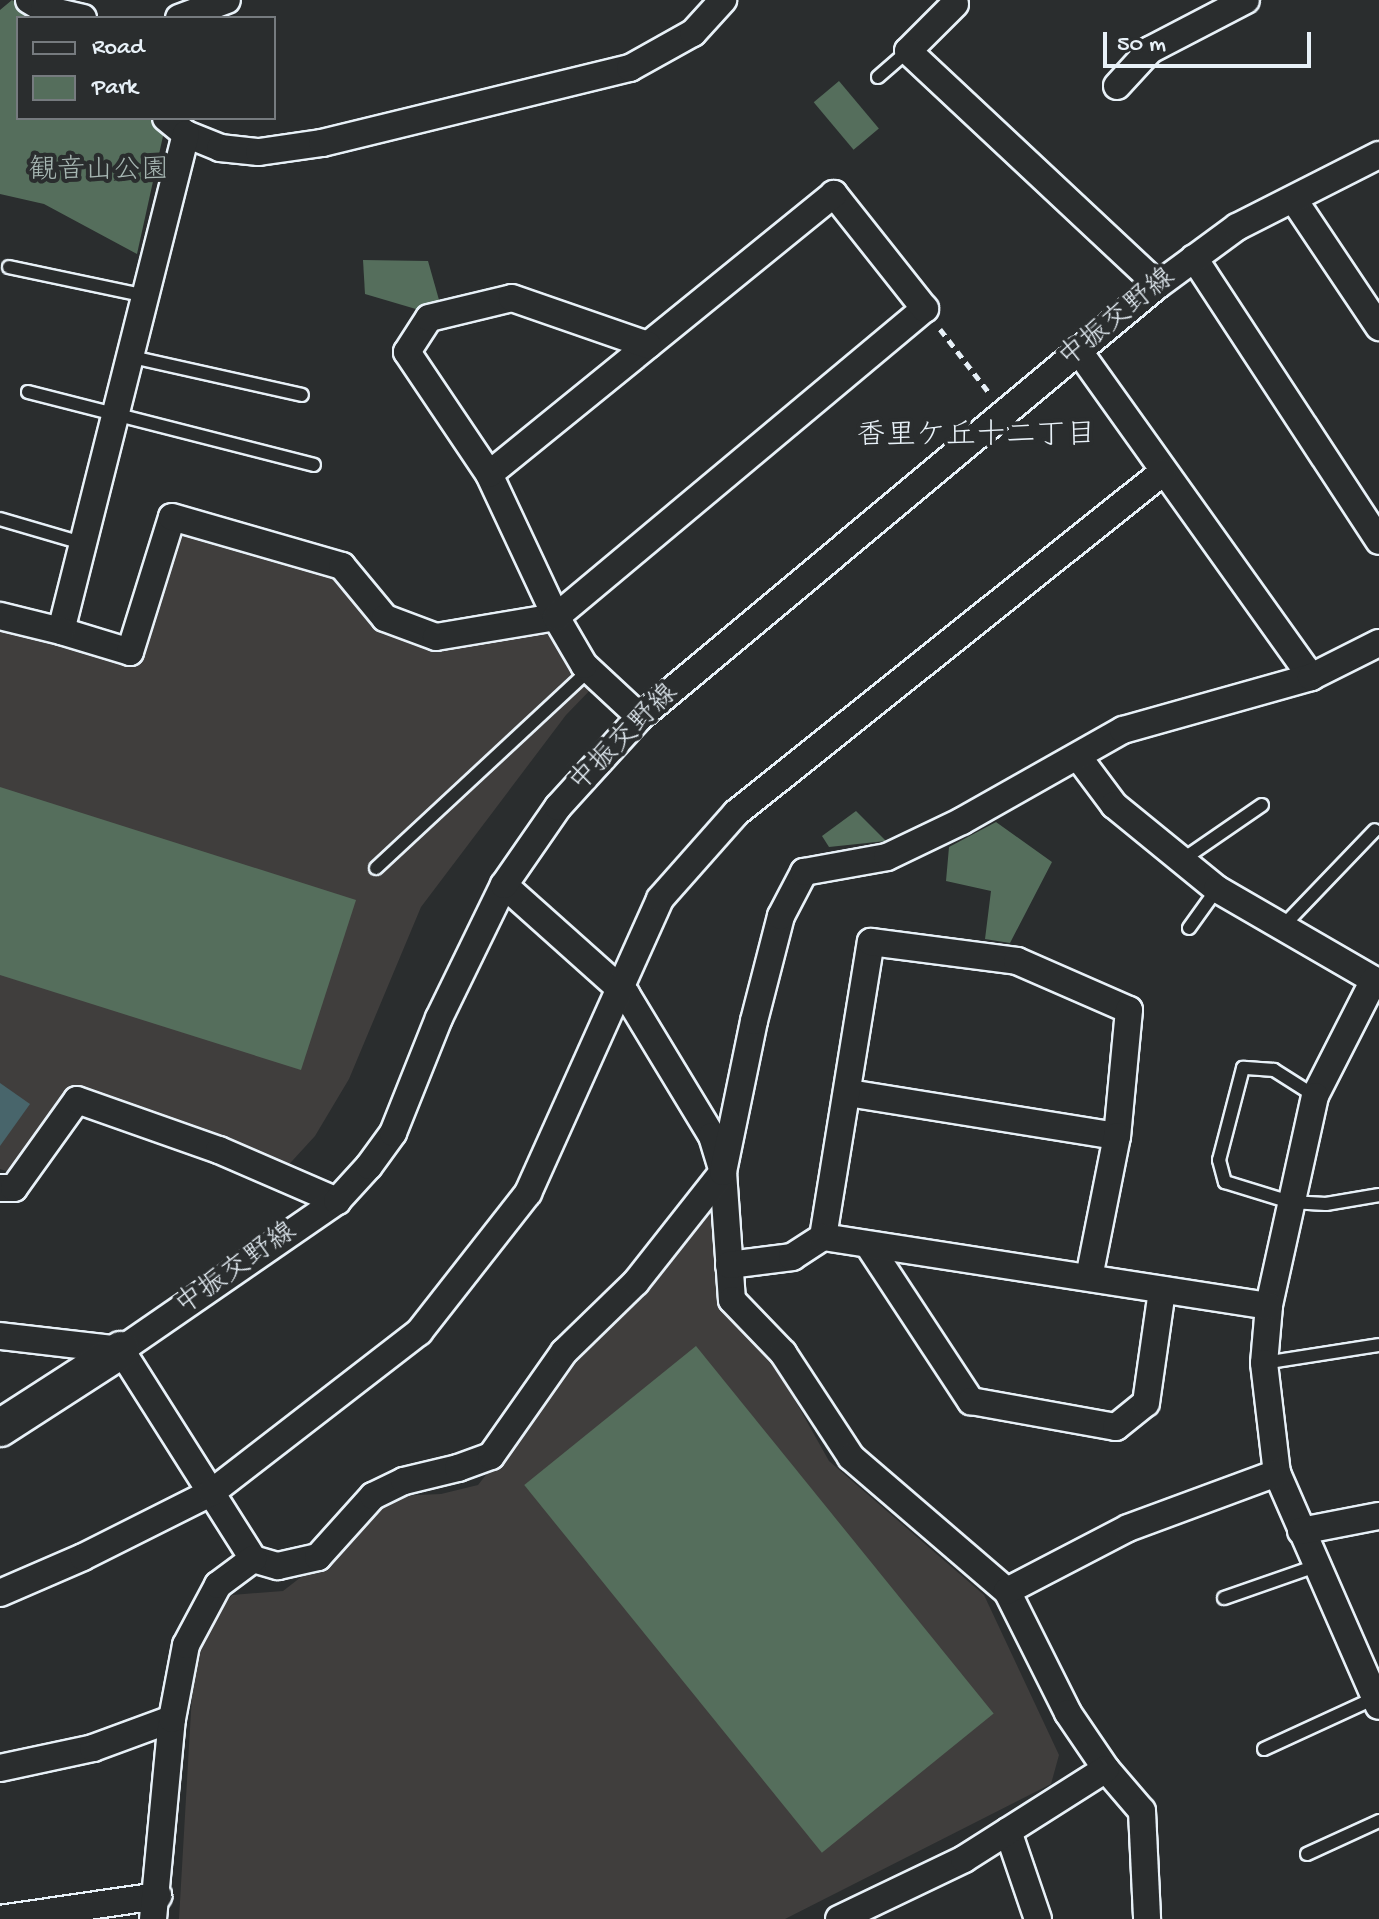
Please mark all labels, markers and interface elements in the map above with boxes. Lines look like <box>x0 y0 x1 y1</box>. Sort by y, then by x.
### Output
legend <box>16 16 276 120</box>
scale bar <box>1107 16 1315 66</box>
text: 50 m <box>1117 31 1166 60</box>
text: Road <box>92 34 144 63</box>
text: Park <box>92 74 138 103</box>
park label: 観音山公園 <box>29 155 169 189</box>
street label: 中振交野線 <box>1053 262 1183 376</box>
district label: 香里ケ丘十二丁目 <box>856 420 1096 456</box>
street label: 中振交野線 <box>564 678 686 800</box>
street label: 中振交野線 <box>170 1216 304 1324</box>

